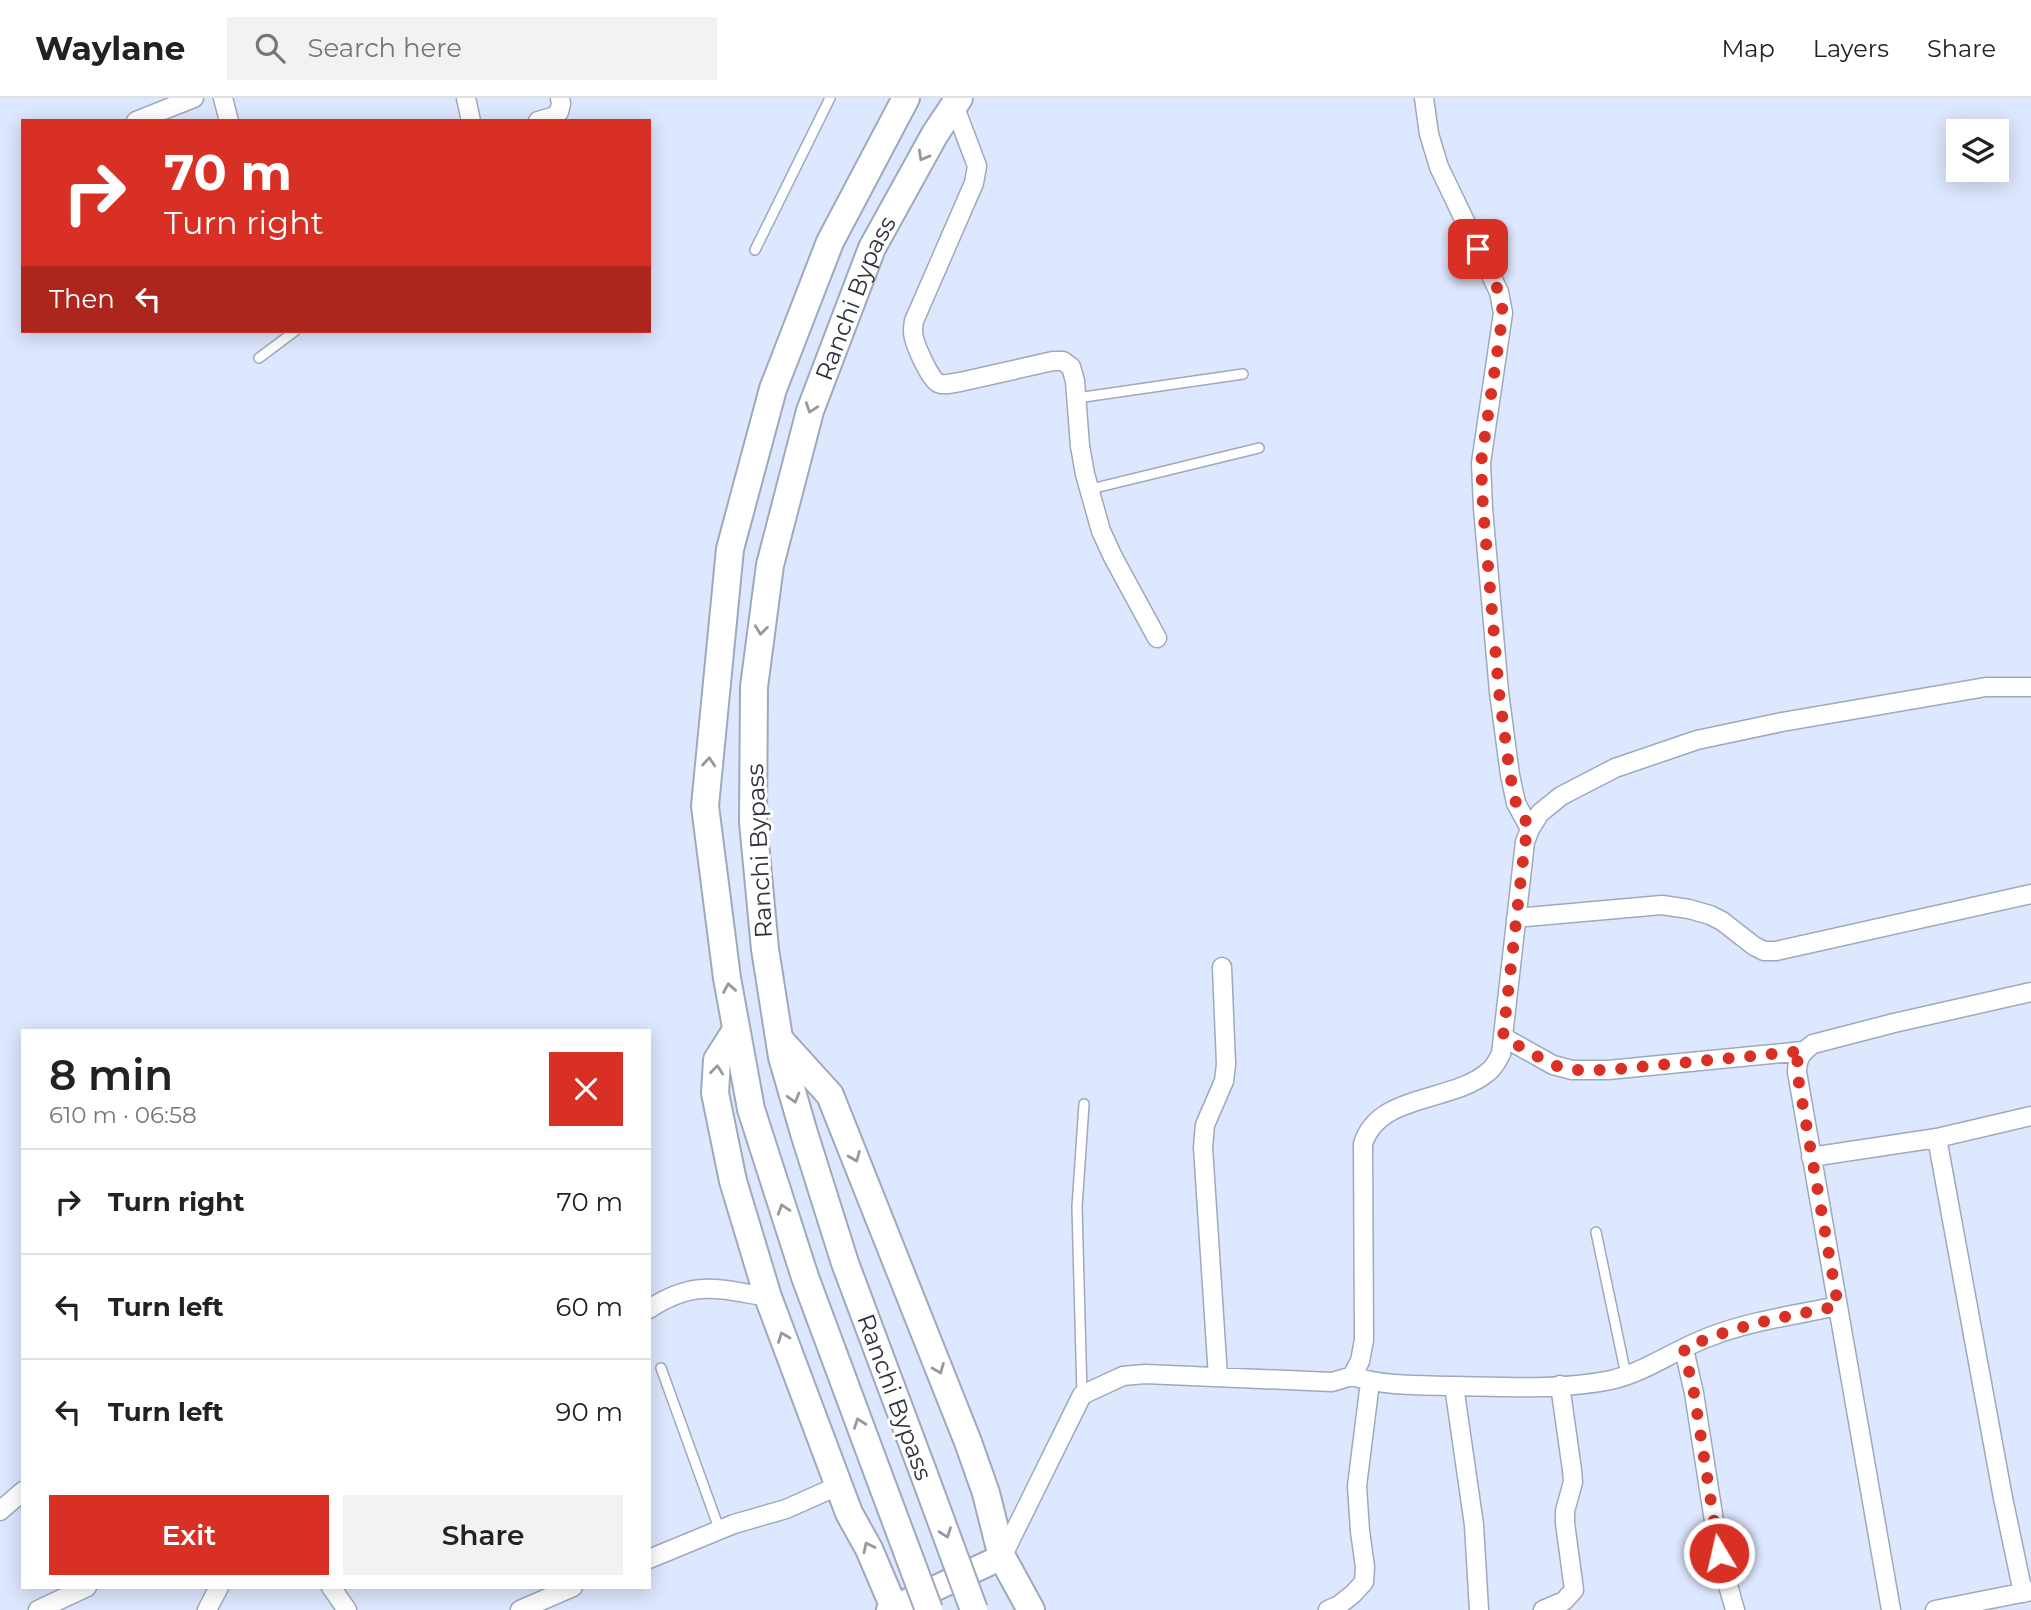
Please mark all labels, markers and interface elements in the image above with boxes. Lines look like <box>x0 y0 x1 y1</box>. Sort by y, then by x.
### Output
search box <box>227 17 717 80</box>
text: Waylane <box>35 28 185 68</box>
icon: search <box>251 29 289 67</box>
text: Search here <box>307 32 462 64</box>
text: Map <box>1721 34 1775 63</box>
text: Layers <box>1813 34 1889 63</box>
text: Share <box>1927 34 1996 63</box>
map controls <box>1946 119 2009 182</box>
button: layers <box>1946 119 2009 182</box>
text: 70 m <box>164 143 292 202</box>
icon: right <box>49 147 140 238</box>
one-way arrow <box>918 149 931 161</box>
text: Turn right <box>164 203 324 242</box>
street label: Ranchi Bypass <box>809 211 901 384</box>
pin <box>1448 219 1508 279</box>
icon: arrive <box>1459 230 1497 268</box>
icon: left <box>129 280 167 318</box>
text: Then <box>49 283 115 315</box>
one-way arrow <box>805 402 820 414</box>
one-way arrow <box>754 624 769 636</box>
one-way arrow <box>702 757 717 768</box>
street label: Ranchi Bypass <box>740 763 778 939</box>
one-way arrow <box>722 982 737 994</box>
text: 8 min <box>49 1049 173 1101</box>
button: close <box>549 1052 623 1126</box>
one-way arrow <box>709 1064 724 1075</box>
one-way arrow <box>786 1092 800 1104</box>
text: 610 m · 06:58 <box>49 1101 197 1129</box>
one-way arrow <box>846 1151 860 1163</box>
icon: right <box>49 1183 87 1221</box>
text: Turn right <box>108 1186 244 1218</box>
text: 70 m <box>557 1186 623 1218</box>
one-way arrow <box>776 1203 791 1215</box>
icon: left <box>49 1288 87 1326</box>
text: Turn left <box>108 1291 224 1323</box>
text: 60 m <box>556 1291 623 1323</box>
street label: Ranchi Bypass <box>851 1310 939 1484</box>
one-way arrow <box>777 1331 791 1343</box>
one-way arrow <box>930 1362 944 1374</box>
icon: left <box>49 1393 87 1431</box>
text: Turn left <box>108 1396 224 1428</box>
text: 90 m <box>556 1396 623 1428</box>
one-way arrow <box>853 1417 867 1430</box>
button: Exit <box>49 1495 329 1575</box>
button: Share <box>343 1495 623 1575</box>
position arrow <box>1682 1516 1756 1590</box>
one-way arrow <box>938 1527 952 1539</box>
one-way arrow <box>863 1542 876 1555</box>

